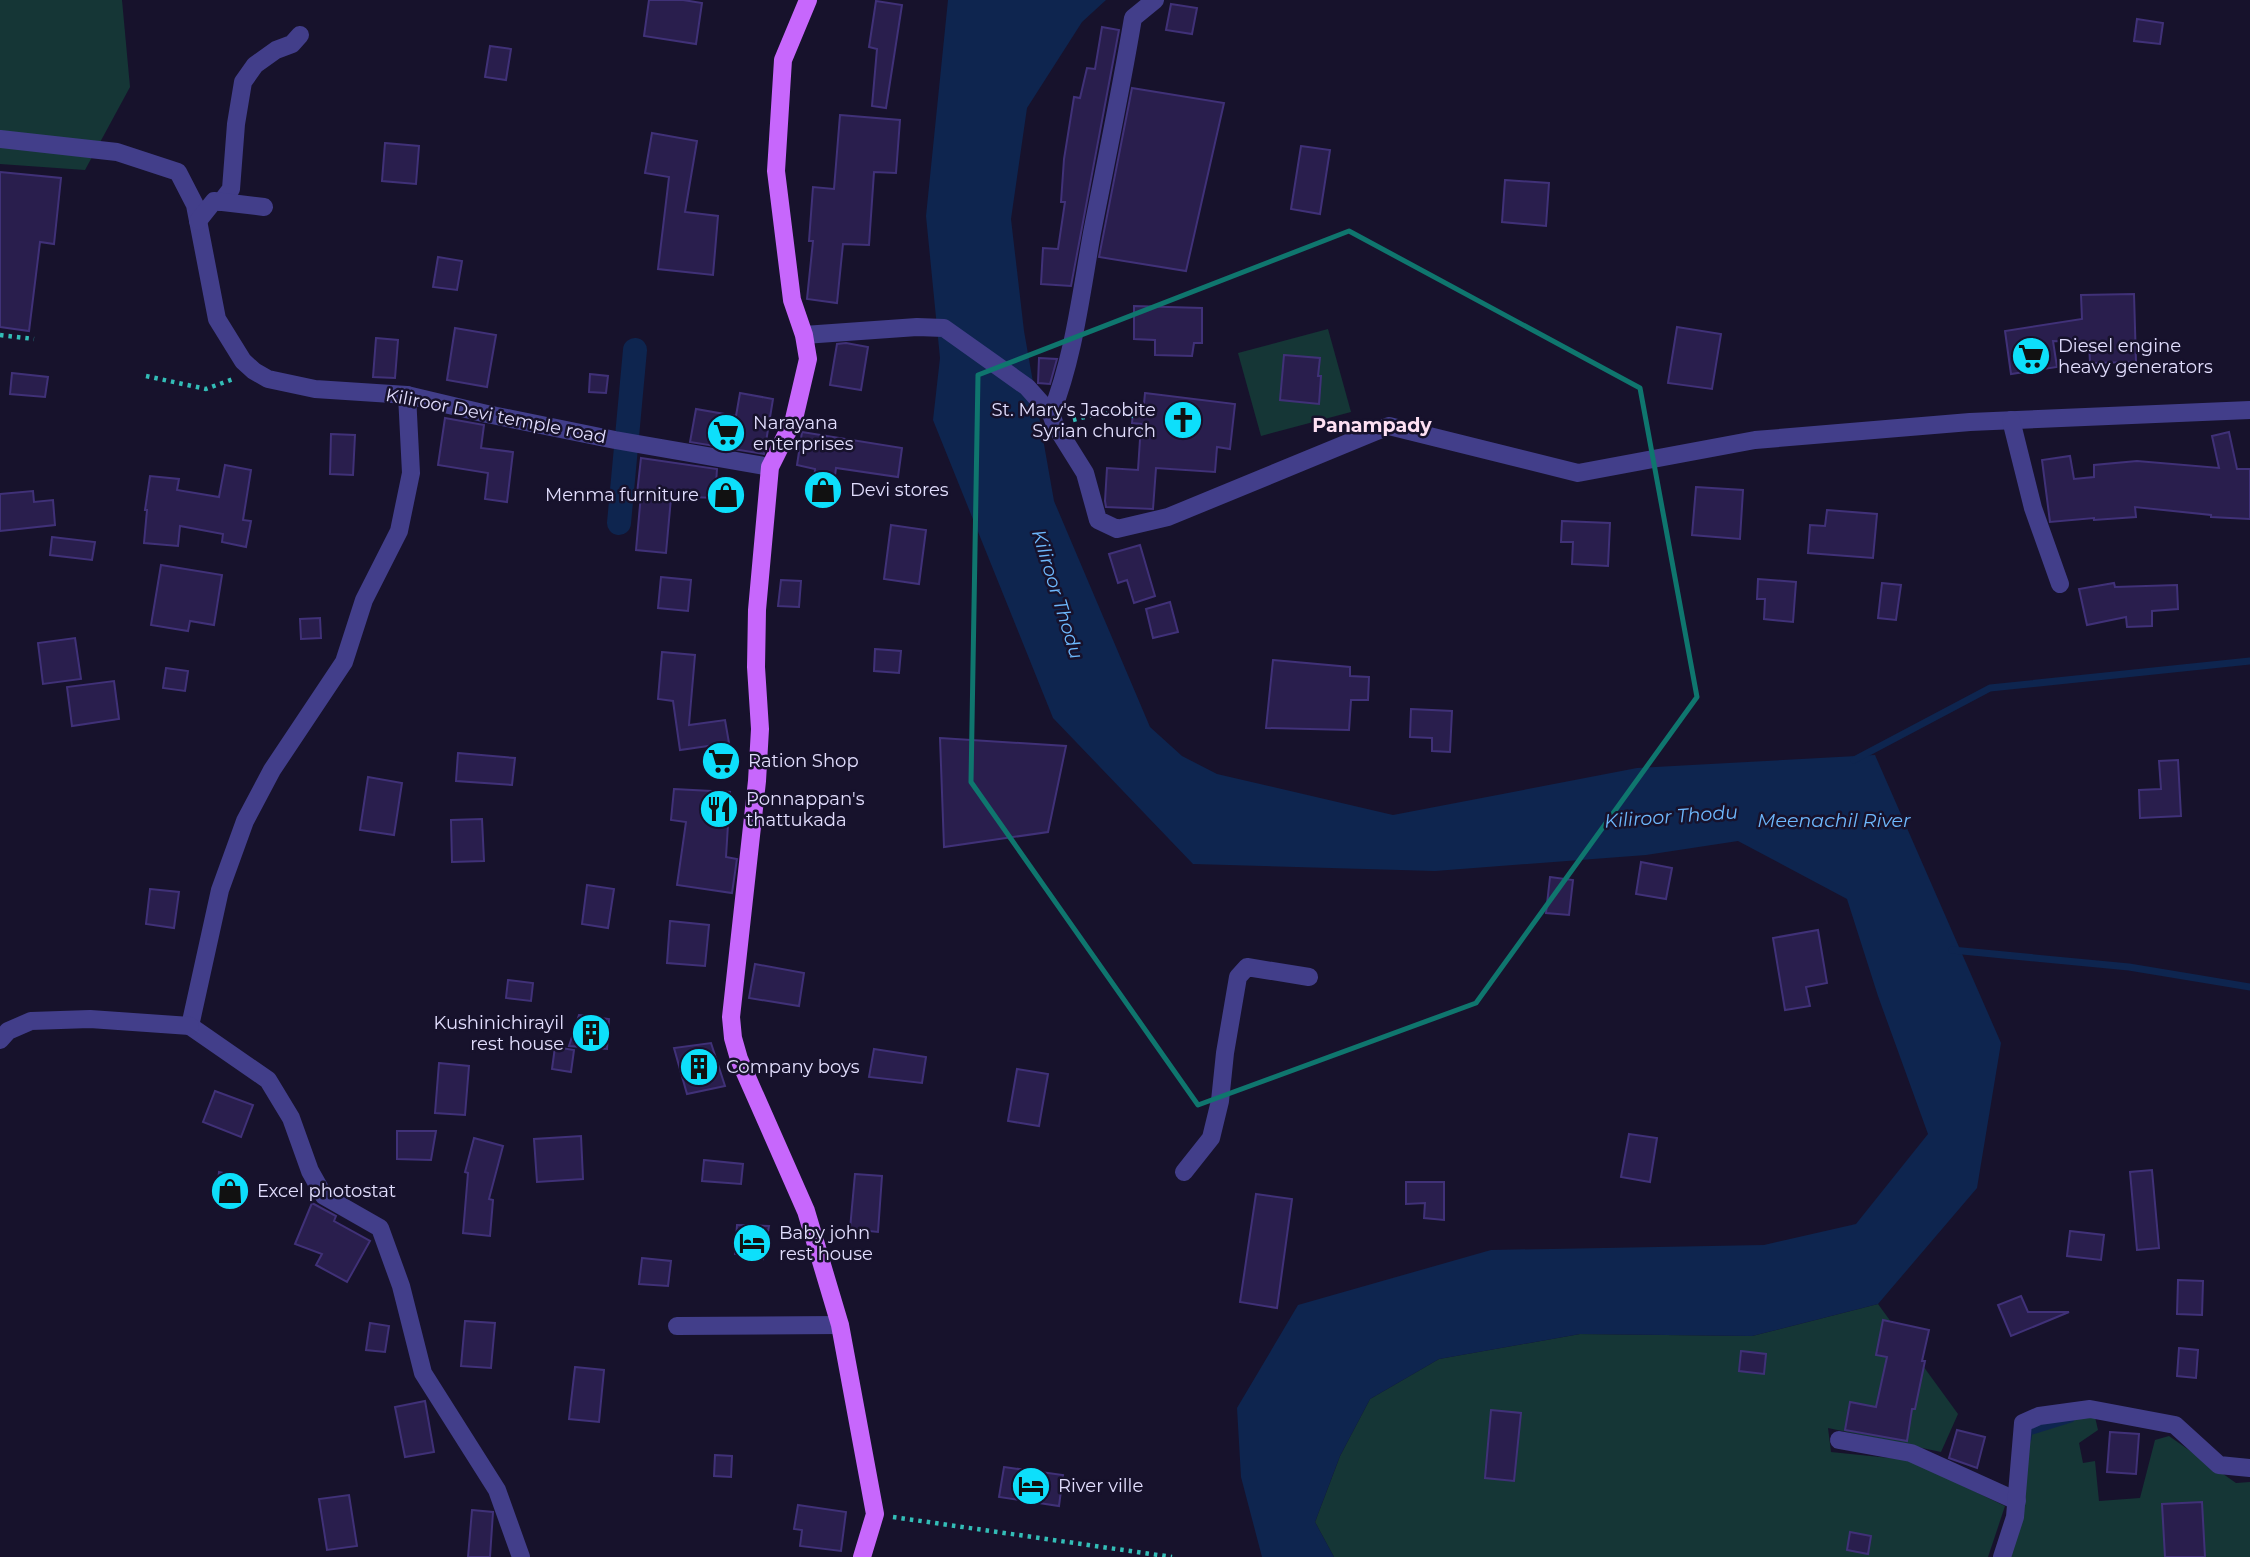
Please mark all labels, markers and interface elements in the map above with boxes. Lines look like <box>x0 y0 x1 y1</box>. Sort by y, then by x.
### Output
supermarket icon: Diesel engine heavy generators <box>2010 335 2052 377</box>
place label: Diesel engine heavy generators <box>2058 335 2213 378</box>
street label: Kiliroor Devi temple road <box>384 384 608 448</box>
place label: St. Mary's Jacobite Syrian church <box>991 399 1156 442</box>
church icon: St. Mary's Jacobite Syrian church <box>1162 399 1204 441</box>
supermarket icon: Narayana enterprises <box>705 412 747 454</box>
place label: Narayana enterprises <box>753 412 854 455</box>
district label: Panampady <box>1312 414 1432 437</box>
shop icon: Devi stores <box>802 469 844 511</box>
shop icon: Menma furniture <box>705 474 747 516</box>
place label: Devi stores <box>850 479 949 501</box>
place label: Menma furniture <box>545 484 699 506</box>
water label: Kiliroor Thodu <box>1027 527 1088 662</box>
supermarket icon: Ration Shop <box>700 740 742 782</box>
place label: Ration Shop <box>748 750 859 772</box>
restaurant icon: Ponnappan's thattukada <box>698 788 740 830</box>
place label: Ponnappan's thattukada <box>746 788 865 831</box>
water label: Kiliroor Thodu <box>1603 800 1739 833</box>
water label: Meenachil River <box>1757 809 1911 832</box>
place label: Kushinichirayil rest house <box>433 1012 564 1055</box>
building icon: Kushinichirayil rest house <box>570 1012 612 1054</box>
building icon: Company boys <box>678 1046 720 1088</box>
place label: Company boys <box>726 1056 860 1078</box>
shop icon: Excel photostat <box>209 1170 251 1212</box>
place label: Excel photostat <box>257 1180 396 1202</box>
hotel icon: Baby john rest house <box>731 1222 773 1264</box>
place label: Baby john rest house <box>779 1222 873 1265</box>
hotel icon: River ville <box>1010 1465 1052 1507</box>
place label: River ville <box>1058 1475 1143 1497</box>

